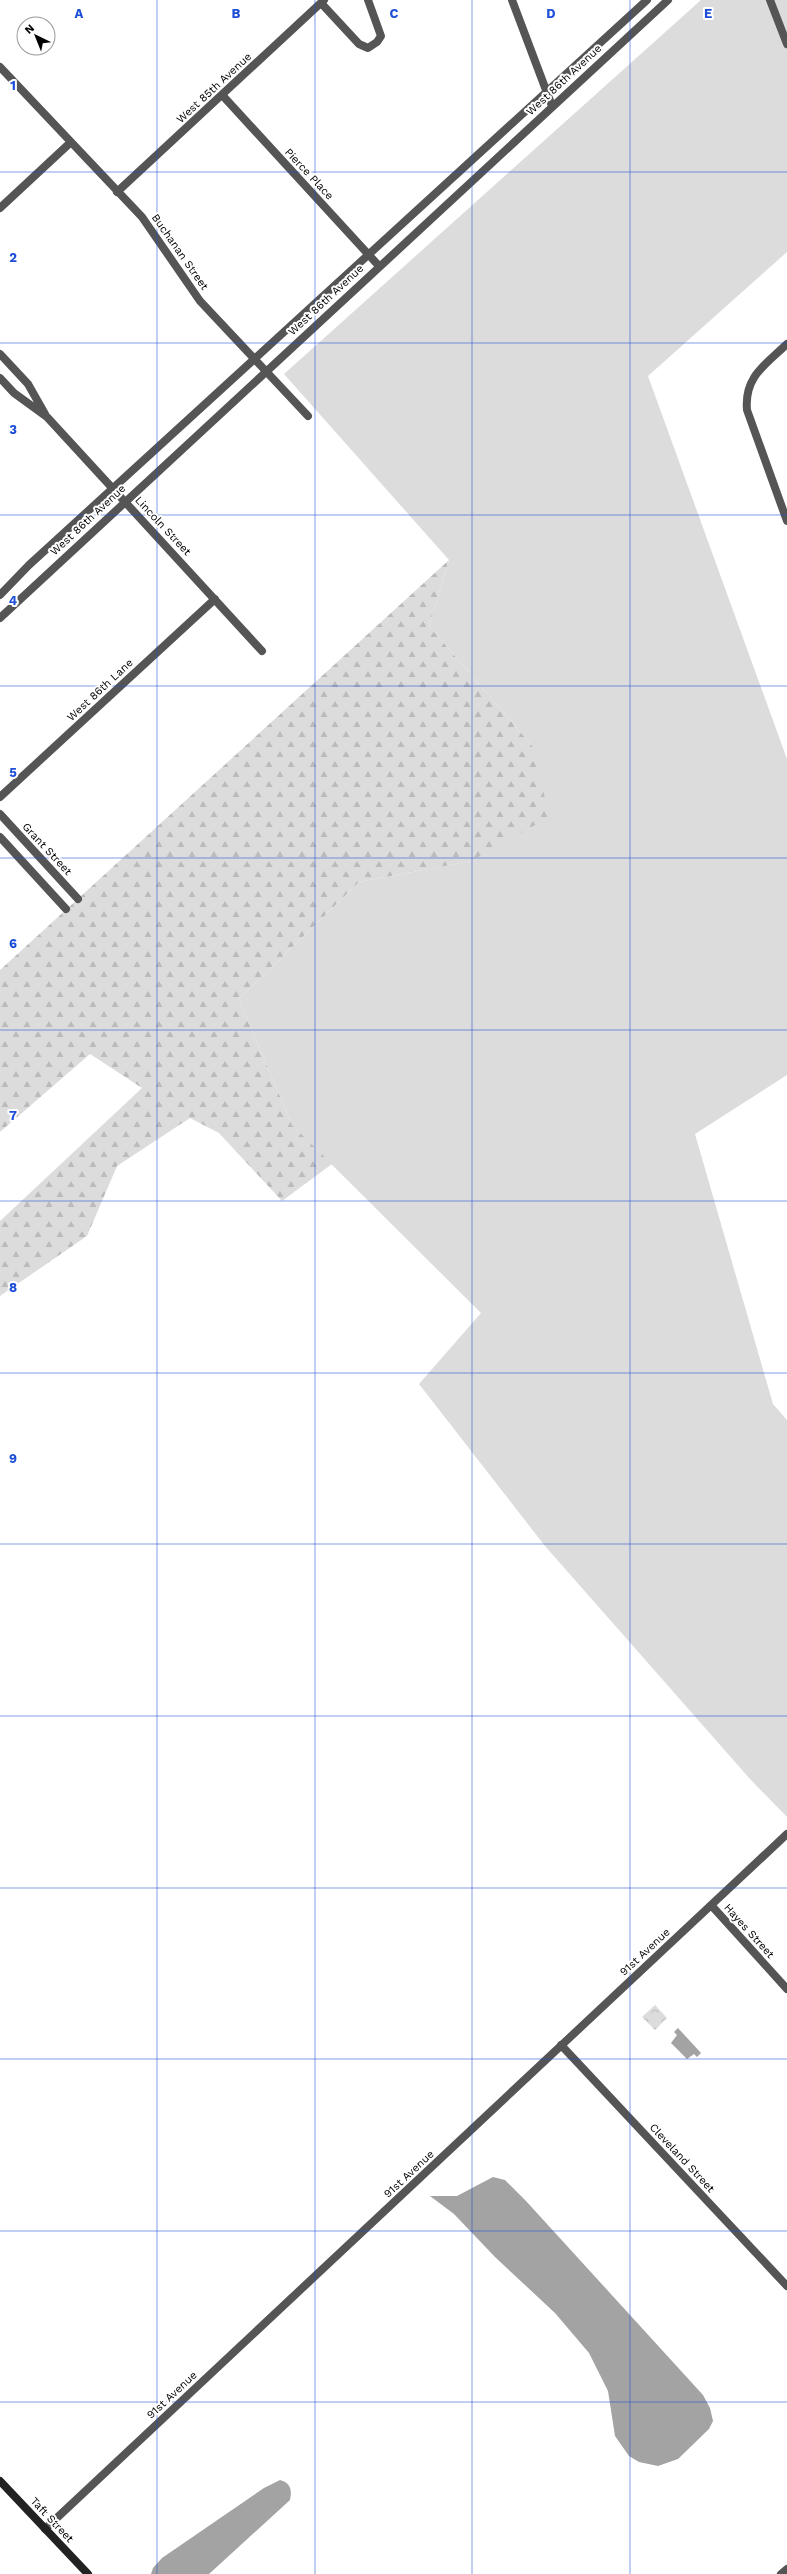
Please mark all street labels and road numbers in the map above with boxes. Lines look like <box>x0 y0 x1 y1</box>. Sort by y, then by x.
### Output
street label: West 86th Avenue <box>524 42 604 118</box>
street label: West 85th Avenue <box>174 50 254 126</box>
street label: Pierce Place <box>282 146 336 202</box>
street label: Buchanan Street <box>149 211 211 293</box>
street label: West 86th Avenue <box>286 262 366 338</box>
street label: West 86th Avenue <box>48 482 128 558</box>
street label: Lincoln Street <box>132 494 194 559</box>
street label: West 86th Lane <box>64 656 136 724</box>
street label: Grant Street <box>19 820 75 878</box>
street label: Hayes Street <box>721 1901 777 1961</box>
street label: 91st Avenue <box>617 1926 673 1978</box>
street label: Cleveland Street <box>647 2121 717 2195</box>
street label: 91st Avenue <box>381 2148 437 2200</box>
street label: 91st Avenue <box>144 2369 200 2421</box>
street label: Taft Street <box>28 2495 76 2546</box>

